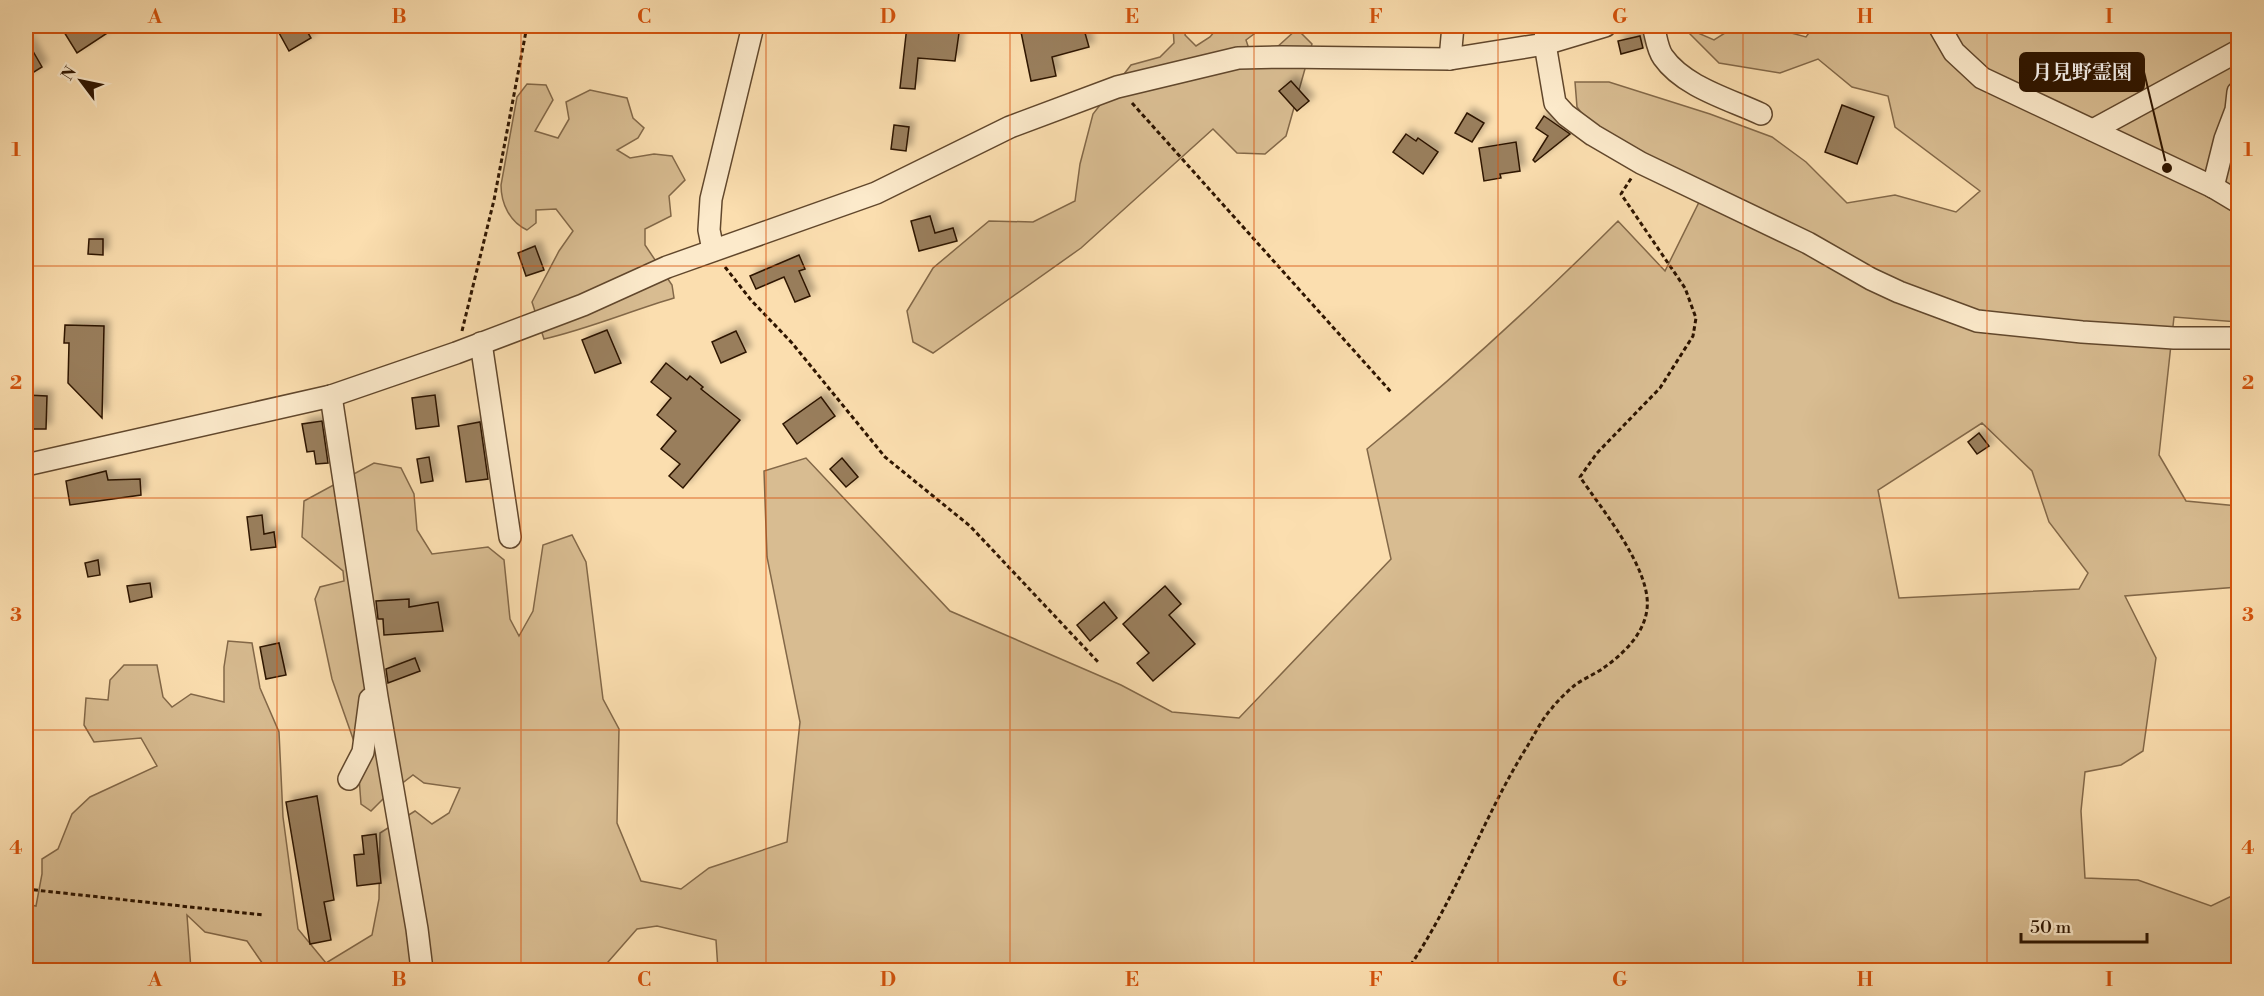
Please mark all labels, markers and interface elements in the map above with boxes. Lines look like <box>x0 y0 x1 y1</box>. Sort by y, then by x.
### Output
text: A <box>147 5 163 30</box>
text: B <box>391 5 407 30</box>
text: C <box>637 5 651 30</box>
text: D <box>880 5 896 30</box>
text: E <box>1125 5 1139 30</box>
text: F <box>1369 5 1383 30</box>
text: G <box>1612 5 1628 30</box>
text: H <box>1857 5 1874 30</box>
text: I <box>2105 5 2113 30</box>
north arrow <box>51 51 111 111</box>
callout: 月見野霊園 <box>2020 53 2144 91</box>
text: 月見野霊園 <box>2032 61 2132 86</box>
text: N <box>57 63 81 84</box>
text: 1 <box>11 138 21 163</box>
text: 1 <box>2243 138 2253 163</box>
text: 2 <box>10 371 22 396</box>
text: 2 <box>2242 371 2254 396</box>
text: 3 <box>10 603 22 628</box>
text: 3 <box>2242 603 2254 628</box>
text: 4 <box>9 836 23 861</box>
text: 4 <box>2241 836 2255 861</box>
scale bar <box>2021 906 2147 944</box>
text: 50 m <box>2030 916 2072 939</box>
text: A <box>147 968 163 993</box>
text: B <box>391 968 407 993</box>
text: C <box>637 968 651 993</box>
text: D <box>880 968 896 993</box>
text: E <box>1125 968 1139 993</box>
text: F <box>1369 968 1383 993</box>
text: G <box>1612 968 1628 993</box>
text: H <box>1857 968 1874 993</box>
text: I <box>2105 968 2113 993</box>

